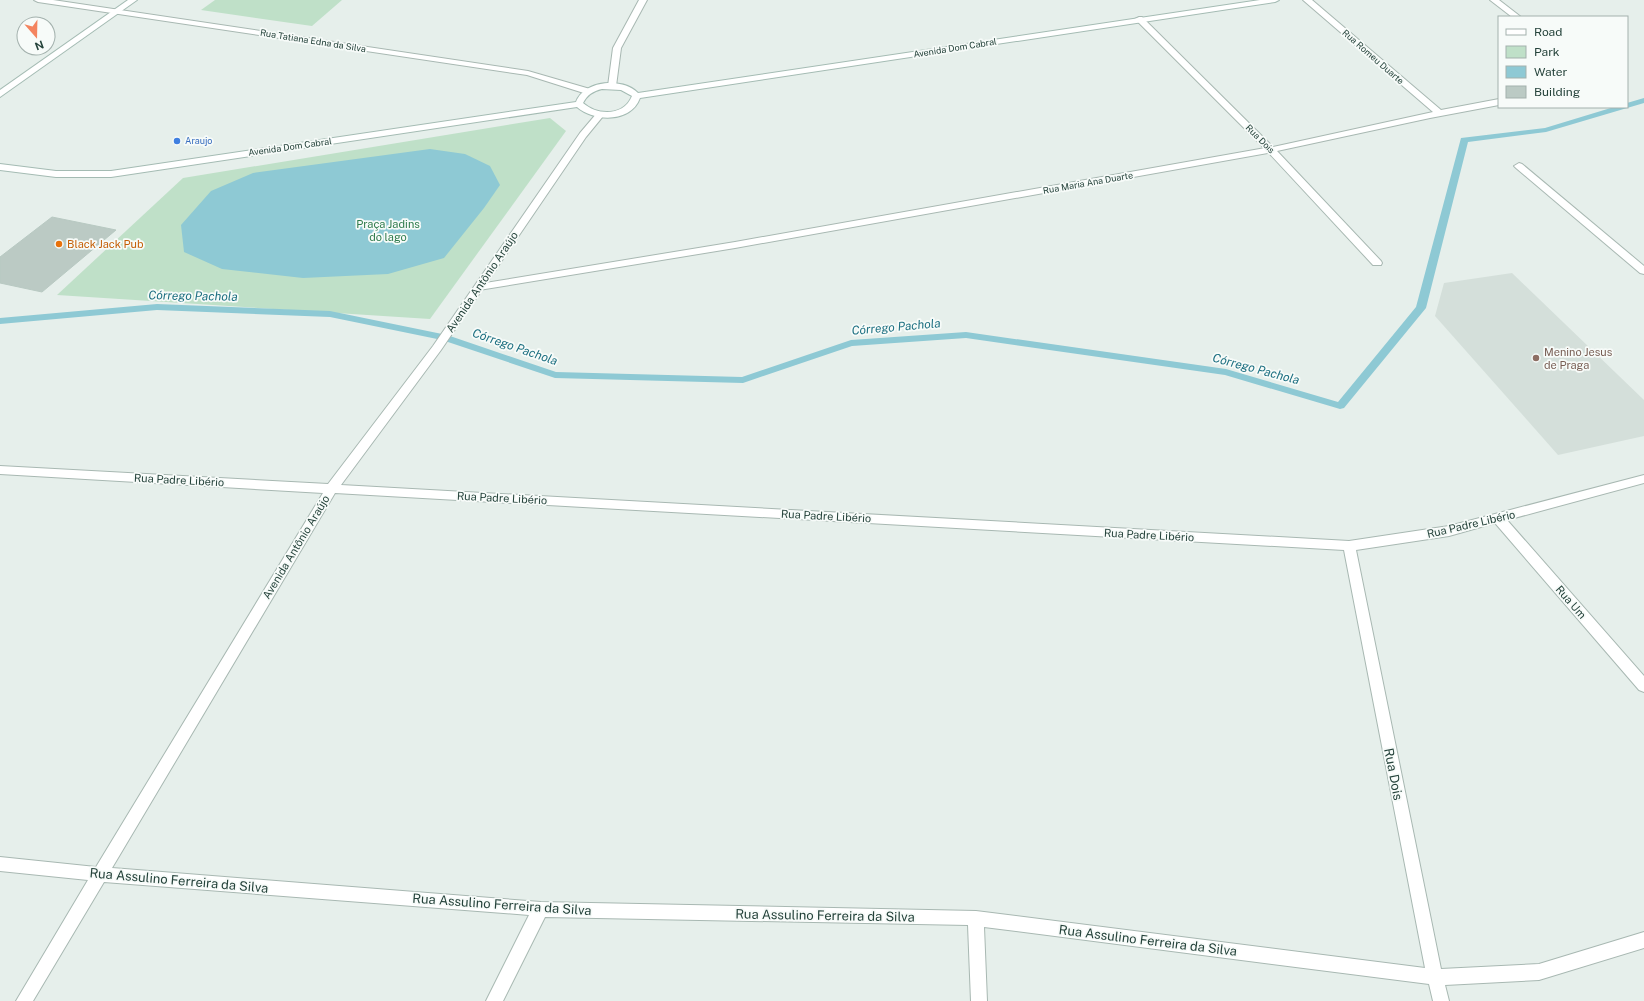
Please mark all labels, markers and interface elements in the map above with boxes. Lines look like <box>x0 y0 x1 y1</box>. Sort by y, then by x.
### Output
north arrow <box>16 16 56 56</box>
legend <box>1498 16 1628 108</box>
text: Road <box>1534 25 1562 39</box>
street label: Rua Tatiana Edna da Silva <box>259 27 367 54</box>
street label: Rua Romeu Duarte <box>1340 27 1406 86</box>
street label: Avenida Dom Cabral <box>912 35 998 60</box>
text: N <box>33 38 46 53</box>
text: Park <box>1534 45 1560 59</box>
text: Water <box>1534 65 1568 79</box>
text: Building <box>1534 85 1580 99</box>
street label: Rua Dois <box>1244 122 1277 156</box>
place label: Araujo <box>185 135 212 146</box>
street label: Avenida Dom Cabral <box>247 135 333 158</box>
marker: Araujo <box>172 136 182 146</box>
street label: Rua Maria Ana Duarte <box>1042 169 1134 196</box>
park label: Praça Jadins do lago <box>356 218 420 243</box>
street label: Avenida Antônio Araújo <box>444 229 520 335</box>
place label: Black Jack Pub <box>67 238 144 250</box>
marker: Black Jack Pub <box>54 239 64 249</box>
water label: Córrego Pachola <box>148 288 238 304</box>
water label: Córrego Pachola <box>851 316 941 338</box>
water label: Córrego Pachola <box>471 326 559 368</box>
place label: Menino Jesus de Praga <box>1544 346 1613 371</box>
water label: Córrego Pachola <box>1211 351 1301 387</box>
marker: Menino Jesus de Praga <box>1531 353 1541 363</box>
street label: Rua Padre Libério <box>134 472 224 488</box>
street label: Rua Padre Libério <box>457 490 547 506</box>
street label: Avenida Antônio Araújo <box>260 493 332 601</box>
street label: Rua Padre Libério <box>781 508 871 524</box>
street label: Rua Padre Libério <box>1426 508 1516 540</box>
street label: Rua Padre Libério <box>1104 527 1194 543</box>
street label: Rua Um <box>1553 583 1589 621</box>
street label: Rua Dois <box>1381 747 1406 801</box>
street label: Rua Assulino Ferreira da Silva <box>89 865 269 896</box>
street label: Rua Assulino Ferreira da Silva <box>412 891 592 918</box>
street label: Rua Assulino Ferreira da Silva <box>735 906 915 925</box>
street label: Rua Assulino Ferreira da Silva <box>1058 922 1238 959</box>

